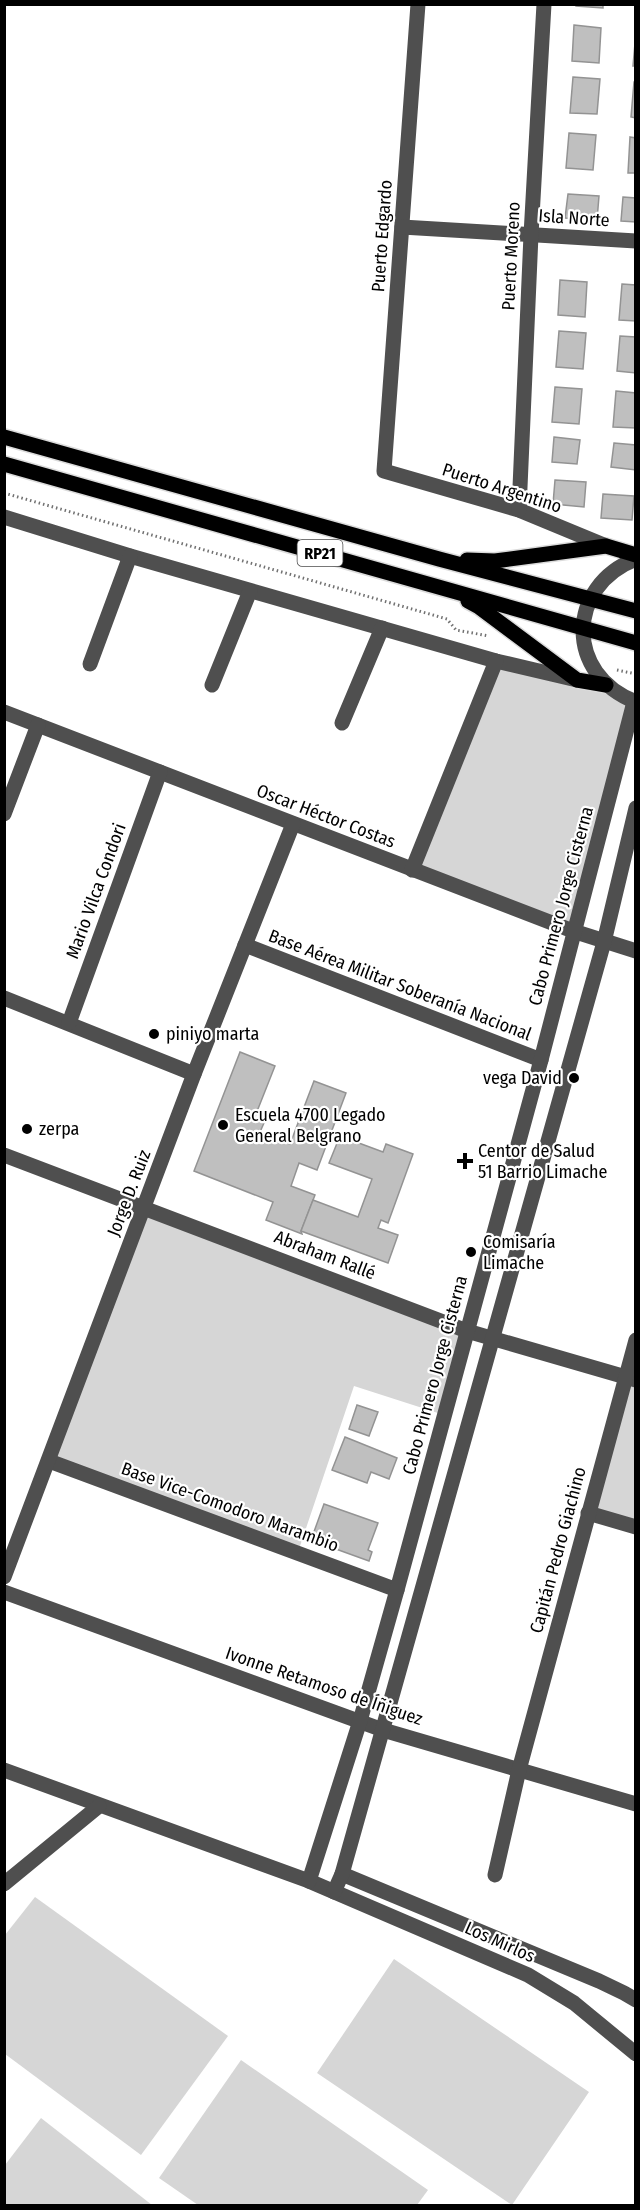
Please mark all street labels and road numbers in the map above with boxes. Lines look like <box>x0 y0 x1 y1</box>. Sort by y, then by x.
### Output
street label: Puerto Edgardo <box>367 179 397 293</box>
street label: Puerto Moreno <box>497 201 525 311</box>
street label: Isla Norte <box>538 205 610 231</box>
street label: Puerto Argentino <box>439 458 565 518</box>
road number: RP21 <box>298 540 342 566</box>
street label: Oscar Héctor Costas <box>253 779 399 853</box>
street label: Cabo Primero Jorge Cisterna <box>524 804 598 1008</box>
street label: Mario Vilca Condori <box>61 820 131 962</box>
street label: Base Aérea Militar Soberanía Nacional <box>265 925 535 1045</box>
street label: Jorge D. Ruiz <box>102 1147 156 1239</box>
street label: Abraham Rallé <box>271 1226 379 1284</box>
street label: Cabo Primero Jorge Cisterna <box>398 1273 472 1477</box>
street label: Base Vice-Comodoro Marambio <box>118 1457 342 1557</box>
street label: Capitán Pedro Giachino <box>525 1464 591 1636</box>
street label: Ivonne Retamoso de Íñiguez <box>223 1641 426 1730</box>
street label: Los Mirlos <box>462 1917 539 1967</box>

